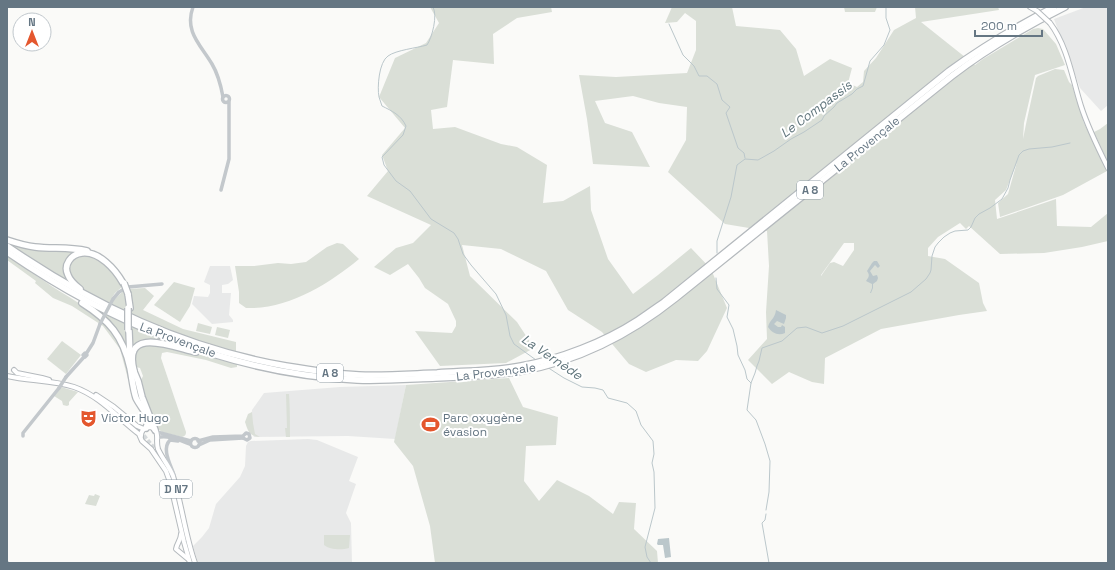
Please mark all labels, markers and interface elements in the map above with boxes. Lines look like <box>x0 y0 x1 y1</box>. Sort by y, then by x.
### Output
north arrow <box>12 12 52 52</box>
scale bar <box>975 12 1042 38</box>
text: N <box>28 15 36 29</box>
text: 200 m <box>981 18 1017 34</box>
water label: Le Compassis <box>777 76 856 141</box>
street label: La Provençale <box>831 113 903 175</box>
road number: A 8 <box>797 181 823 199</box>
street label: La Provençale <box>138 319 218 361</box>
water label: La Vernède <box>518 330 587 384</box>
street label: La Provençale <box>455 359 537 385</box>
road number: A 8 <box>317 364 343 382</box>
theatre icon: Victor Hugo <box>78 408 98 428</box>
place label: Victor Hugo <box>101 410 169 426</box>
place label: Parc oxygène évasion <box>443 410 522 440</box>
sports icon: Parc oxygène évasion <box>420 415 440 435</box>
road number: D N7 <box>160 480 192 498</box>

